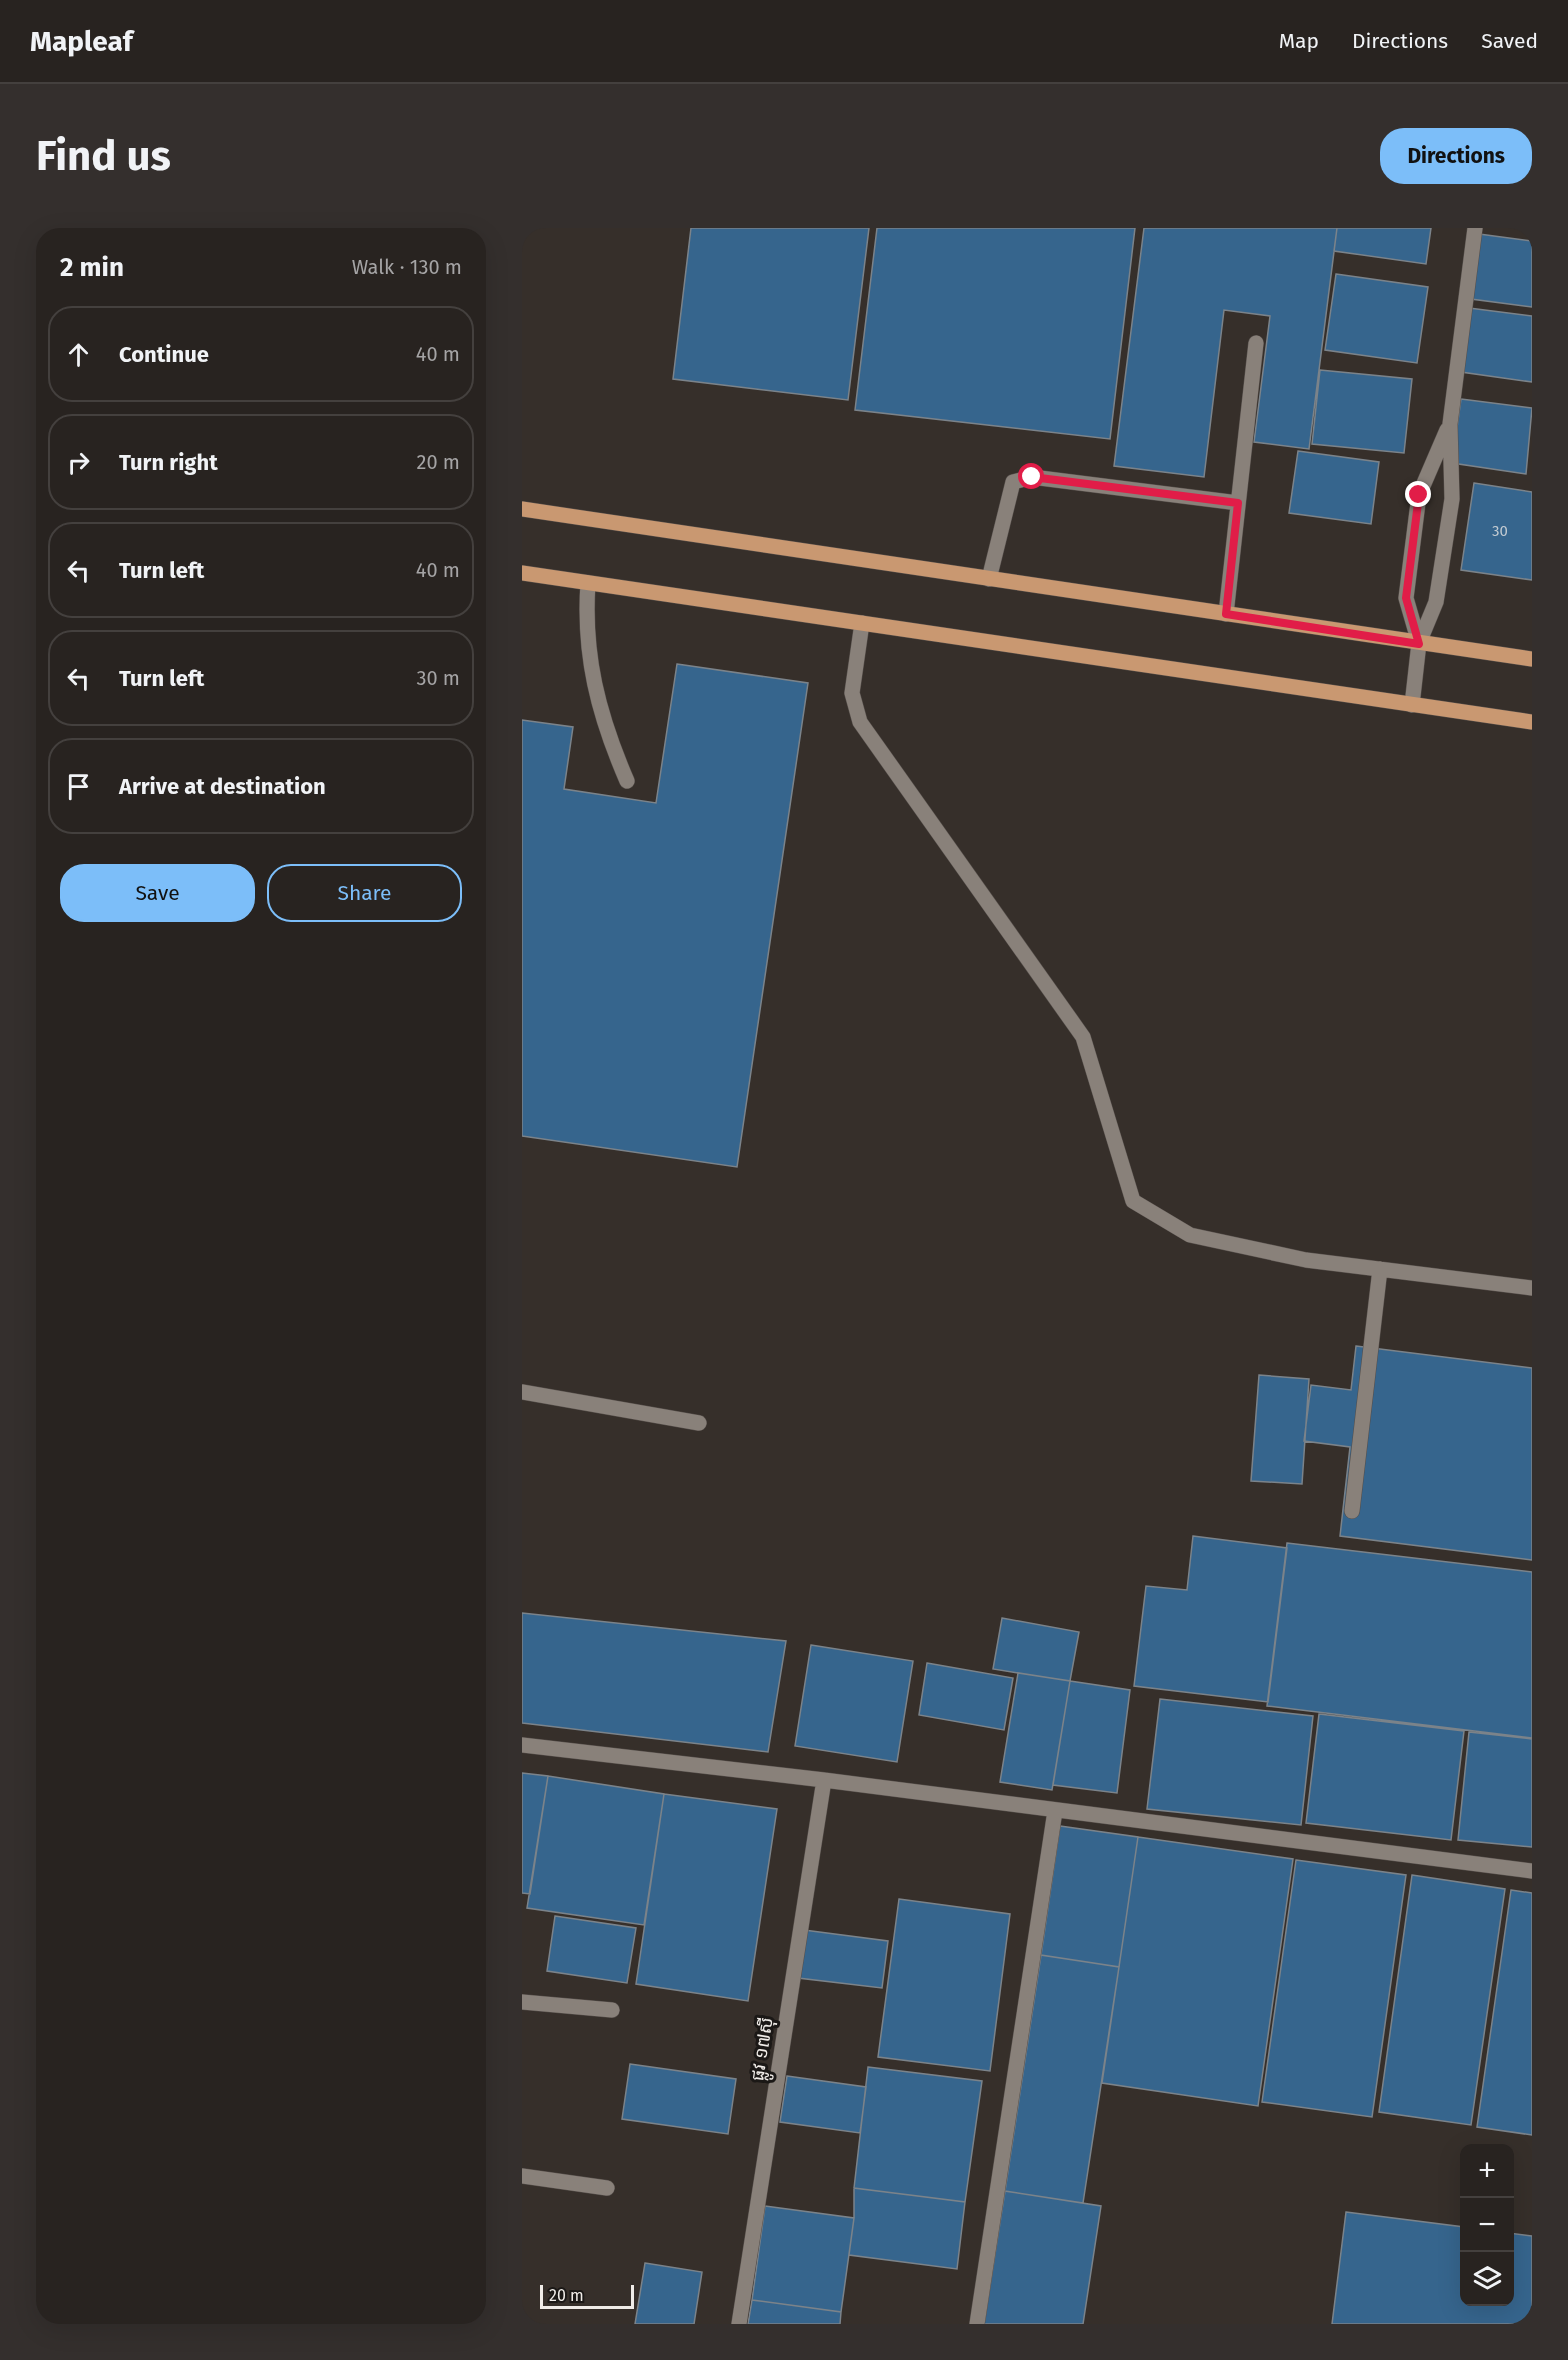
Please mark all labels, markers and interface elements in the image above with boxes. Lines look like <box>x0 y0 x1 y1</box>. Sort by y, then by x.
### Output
text: Mapleaf <box>30 25 133 58</box>
text: Map <box>1279 28 1319 54</box>
text: Directions <box>1352 28 1448 54</box>
text: Saved <box>1481 28 1538 54</box>
button: Directions <box>1380 128 1532 184</box>
text: Find us <box>36 131 171 181</box>
text: 2 min <box>60 252 124 283</box>
text: Walk · 130 m <box>352 255 462 279</box>
icon: ahead <box>62 338 95 371</box>
text: Continue <box>119 341 209 368</box>
text: 40 m <box>416 342 460 366</box>
icon: right <box>62 446 95 479</box>
text: Turn right <box>119 449 218 476</box>
text: 20 m <box>417 450 460 474</box>
route start <box>1018 463 1044 489</box>
route end <box>1405 481 1431 507</box>
house number: 30 <box>1492 522 1508 540</box>
icon: left <box>62 554 95 587</box>
text: Turn left <box>119 557 204 584</box>
text: 40 m <box>416 558 460 582</box>
icon: left <box>62 662 95 695</box>
text: Turn left <box>119 665 204 692</box>
text: 30 m <box>416 666 460 690</box>
icon: arrive <box>62 770 95 803</box>
text: Arrive at destination <box>119 773 326 800</box>
button: Save <box>60 864 255 922</box>
button: Share <box>267 864 462 922</box>
street label: ផ្លូវ ១៧ស៊ី <box>746 2016 783 2083</box>
map controls <box>1460 2144 1514 2306</box>
button: + <box>1460 2144 1514 2198</box>
button: − <box>1460 2198 1514 2252</box>
button: layers <box>1460 2252 1514 2306</box>
scale bar <box>540 2282 634 2310</box>
text: 20 m <box>549 2286 584 2305</box>

